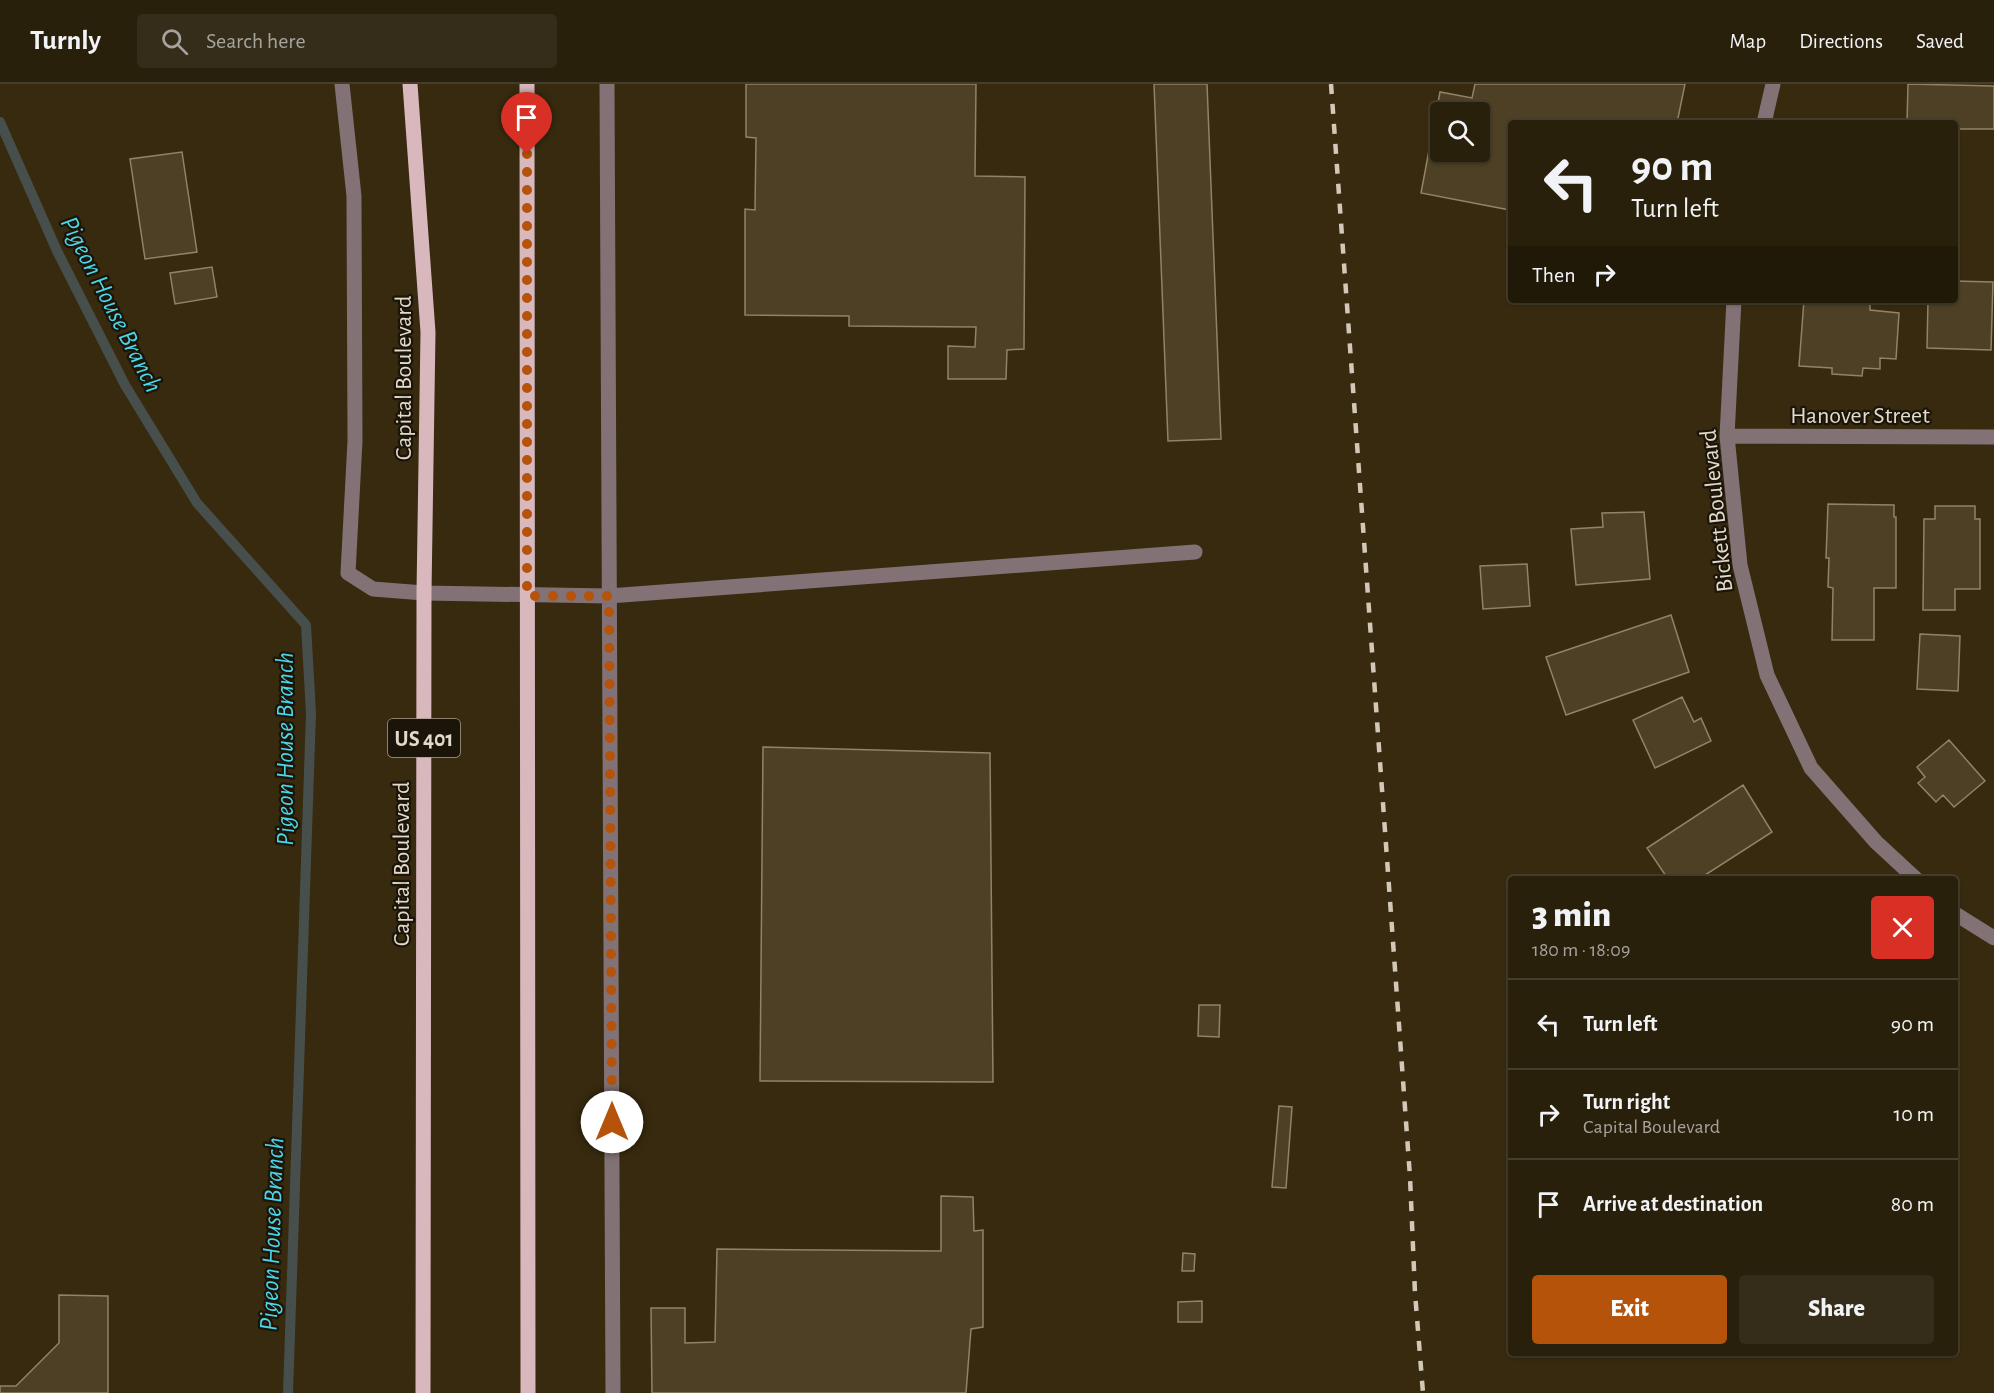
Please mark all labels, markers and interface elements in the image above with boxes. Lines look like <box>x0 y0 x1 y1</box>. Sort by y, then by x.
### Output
search box <box>137 14 557 68</box>
icon: search <box>158 25 191 58</box>
text: Turnly <box>30 27 101 55</box>
text: Search here <box>206 30 306 52</box>
text: Map <box>1730 31 1766 52</box>
text: Directions <box>1799 31 1883 52</box>
text: Saved <box>1916 31 1964 52</box>
pin <box>501 92 552 154</box>
icon: arrive <box>510 101 543 134</box>
map controls <box>1430 102 1490 162</box>
button: search <box>1430 102 1490 162</box>
icon: left <box>1532 144 1610 222</box>
text: 90 m <box>1631 146 1713 188</box>
text: Turn left <box>1631 195 1719 222</box>
water label: Pigeon House Branch <box>56 212 167 397</box>
icon: right <box>1588 258 1621 291</box>
text: Then <box>1532 264 1576 286</box>
street label: Capital Boulevard <box>392 296 416 460</box>
street label: Hanover Street <box>1790 404 1930 428</box>
street label: Bickett Boulevard <box>1697 428 1737 593</box>
water label: Pigeon House Branch <box>272 652 298 846</box>
road number: US 401 <box>388 719 460 757</box>
street label: Capital Boulevard <box>390 782 414 946</box>
button: close <box>1871 896 1934 959</box>
text: 3 min <box>1532 897 1611 933</box>
text: 180 m · 18:09 <box>1532 940 1630 960</box>
icon: left <box>1532 1008 1565 1041</box>
text: Turn left <box>1583 1013 1657 1035</box>
text: 90 m <box>1891 1013 1934 1035</box>
position arrow <box>580 1090 644 1154</box>
text: Turn right <box>1583 1091 1670 1113</box>
icon: right <box>1532 1098 1565 1131</box>
text: 10 m <box>1894 1103 1934 1125</box>
text: Capital Boulevard <box>1583 1117 1720 1137</box>
water label: Pigeon House Branch <box>256 1137 288 1331</box>
icon: arrive <box>1532 1188 1565 1221</box>
text: Arrive at destination <box>1583 1193 1763 1215</box>
text: 80 m <box>1891 1193 1934 1215</box>
button: Exit <box>1532 1275 1727 1344</box>
button: Share <box>1739 1275 1934 1344</box>

